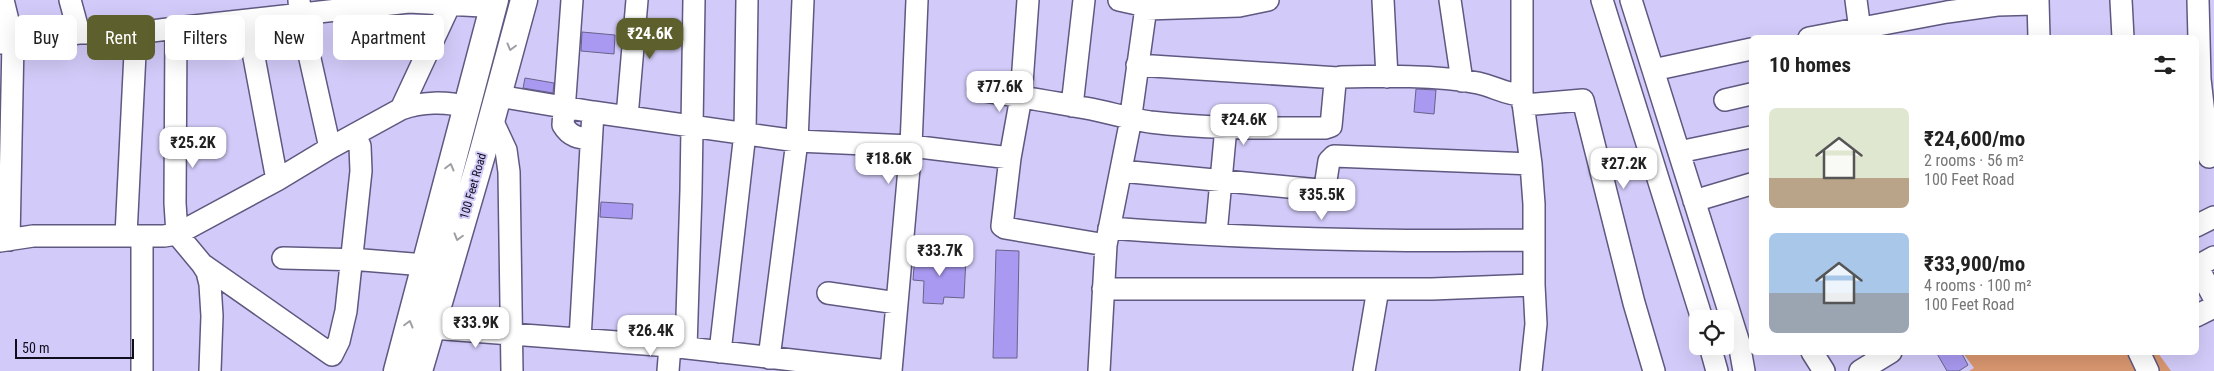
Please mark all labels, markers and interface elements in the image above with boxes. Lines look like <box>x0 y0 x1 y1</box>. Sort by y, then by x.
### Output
chip: Buy <box>15 15 77 60</box>
chip: Rent <box>87 15 155 60</box>
chip: Filters <box>165 15 245 60</box>
chip: New <box>255 15 323 60</box>
chip: Apartment <box>333 15 444 60</box>
pin: ₹24.6K <box>609 18 691 60</box>
text: ₹24.6K <box>627 24 673 43</box>
one-way arrow <box>506 43 517 52</box>
icon: filters <box>2151 51 2179 79</box>
text: 10 homes <box>1769 53 1851 77</box>
pin: ₹77.6K <box>959 70 1041 113</box>
text: ₹77.6K <box>977 77 1023 96</box>
pin: ₹24.6K <box>1203 104 1285 146</box>
text: ₹24.6K <box>1221 110 1267 129</box>
pin: ₹25.2K <box>152 126 234 169</box>
text: ₹24,600/mo <box>1924 127 2025 151</box>
icon: home <box>1809 128 1869 188</box>
text: ₹25.2K <box>170 133 216 152</box>
pin: ₹18.6K <box>848 142 930 185</box>
pin: ₹27.2K <box>1583 148 1665 190</box>
text: ₹18.6K <box>866 149 912 168</box>
street label: 100 Feet Road <box>457 151 489 221</box>
text: 2 rooms · 56 m² <box>1924 151 2024 170</box>
text: ₹27.2K <box>1601 154 1647 173</box>
one-way arrow <box>445 163 455 171</box>
text: 100 Feet Road <box>1924 170 2014 189</box>
pin: ₹35.5K <box>1281 178 1363 221</box>
text: ₹35.5K <box>1299 185 1345 204</box>
one-way arrow <box>453 233 463 241</box>
pin: ₹33.7K <box>899 234 981 277</box>
text: ₹33.7K <box>917 241 963 260</box>
text: ₹33,900/mo <box>1924 252 2025 276</box>
icon: home <box>1809 253 1869 313</box>
text: 4 rooms · 100 m² <box>1924 276 2032 295</box>
text: 100 Feet Road <box>1924 295 2014 314</box>
pin: ₹33.9K <box>435 306 517 349</box>
map controls <box>1689 310 1734 355</box>
button: locate <box>1689 310 1734 355</box>
text: ₹33.9K <box>453 313 499 332</box>
pin: ₹26.4K <box>610 314 692 357</box>
one-way arrow <box>403 319 414 328</box>
text: ₹26.4K <box>628 321 674 340</box>
scale bar <box>15 336 134 359</box>
text: 50 m <box>22 340 50 356</box>

